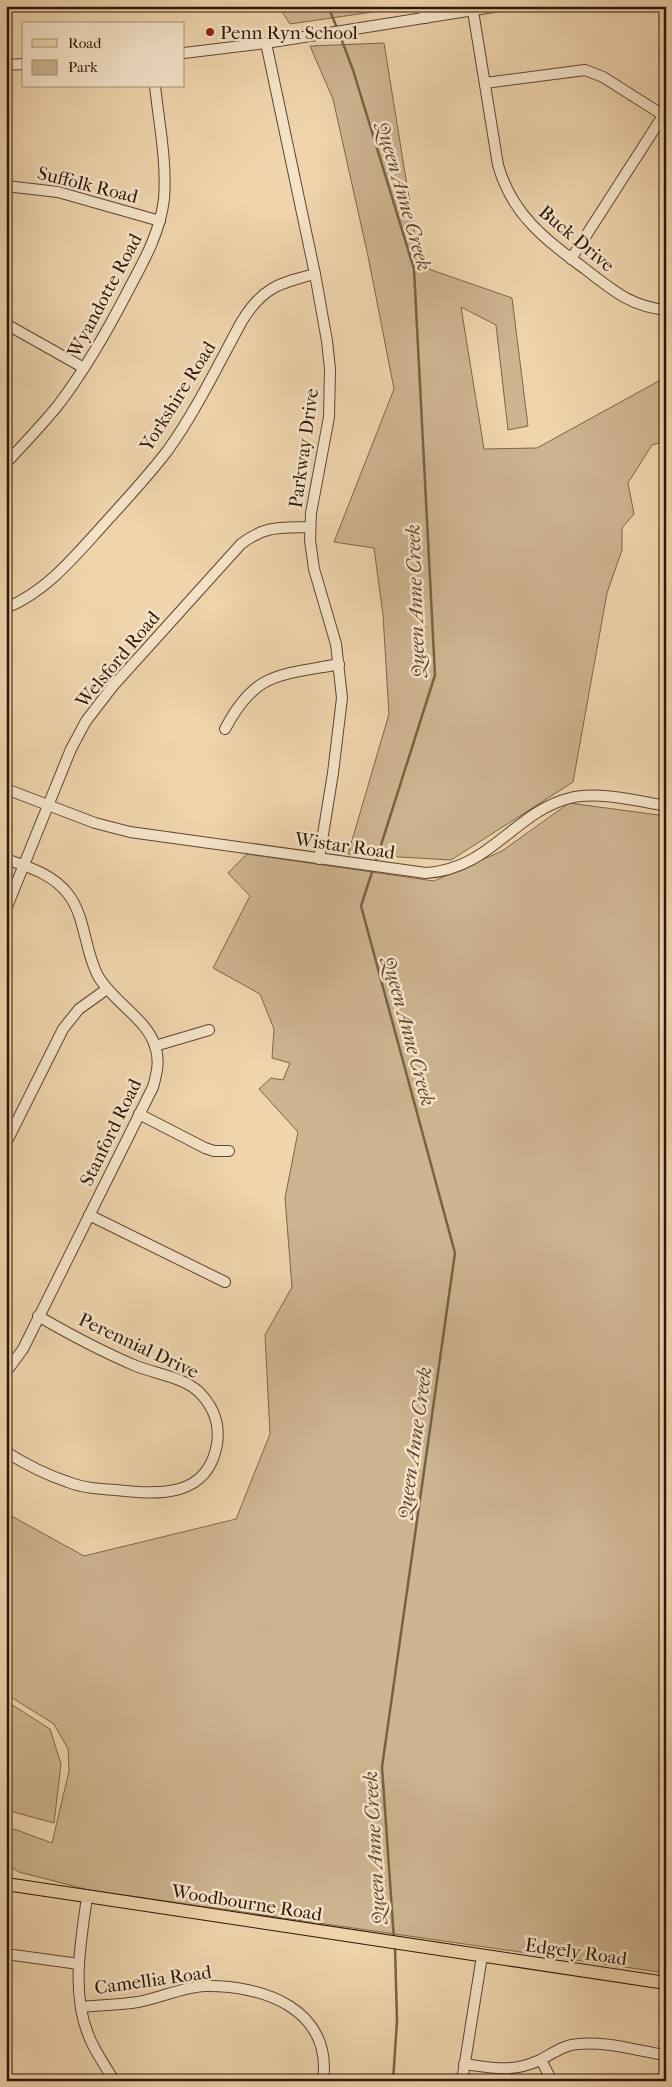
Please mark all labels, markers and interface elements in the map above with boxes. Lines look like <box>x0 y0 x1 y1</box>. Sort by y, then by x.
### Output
legend <box>22 22 185 88</box>
place label: Penn Ryn School <box>220 22 358 44</box>
marker: Penn Ryn School <box>204 26 216 38</box>
text: Road <box>68 34 102 52</box>
text: Park <box>68 58 98 76</box>
water label: Queen Anne Creek <box>370 118 436 273</box>
street label: Suffolk Road <box>35 162 141 208</box>
street label: Buck Drive <box>534 201 619 277</box>
street label: Wyandotte Road <box>63 229 147 362</box>
street label: Yorkshire Road <box>135 337 221 456</box>
street label: Parkway Drive <box>285 387 323 509</box>
water label: Queen Anne Creek <box>401 524 431 679</box>
street label: Welsford Road <box>70 607 165 713</box>
street label: Wistar Road <box>292 828 397 864</box>
water label: Queen Anne Creek <box>376 953 440 1109</box>
street label: Stanford Road <box>75 1075 147 1190</box>
street label: Perennial Drive <box>75 1308 202 1383</box>
water label: Queen Anne Creek <box>392 1365 438 1522</box>
water label: Queen Anne Creek <box>359 1771 391 1926</box>
street label: Woodbourne Road <box>169 1880 324 1926</box>
street label: Edgely Road <box>523 1934 629 1970</box>
street label: Camellia Road <box>93 1961 214 1999</box>

